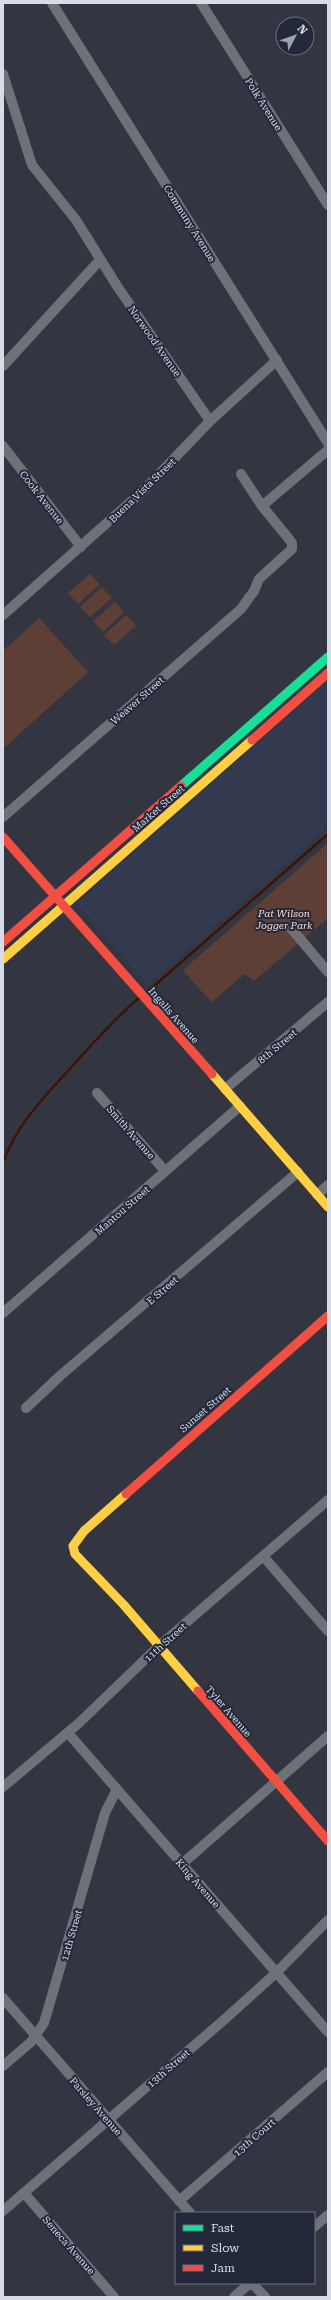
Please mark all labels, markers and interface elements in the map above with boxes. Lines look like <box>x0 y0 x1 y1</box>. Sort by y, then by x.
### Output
north arrow <box>275 16 315 56</box>
text: N <box>294 22 310 38</box>
street label: Polk Avenue <box>243 76 284 133</box>
street label: Communy Avenue <box>161 183 218 264</box>
street label: Norwood Avenue <box>126 304 183 379</box>
street label: Buena Vista Street <box>107 456 178 525</box>
street label: Cook Avenue <box>17 469 66 526</box>
street label: Weaver Street <box>109 674 166 726</box>
street label: Market Street <box>130 783 187 834</box>
park label: Pat Wilson Jogger Park <box>255 908 313 931</box>
street label: Ingalls Avenue <box>146 985 201 1046</box>
street label: 8th Street <box>256 1027 299 1066</box>
street label: Smith Avenue <box>104 1103 157 1162</box>
street label: Mantou Street <box>93 1184 152 1237</box>
street label: E Street <box>145 1274 180 1307</box>
street label: Sunset Street <box>178 1384 233 1435</box>
street label: 11th Street <box>142 1621 189 1664</box>
street label: Tyler Avenue <box>204 1684 254 1739</box>
street label: King Avenue <box>173 1857 222 1910</box>
street label: 12th Street <box>59 1908 84 1962</box>
street label: 13th Street <box>145 2047 192 2090</box>
street label: Parsley Avenue <box>67 2075 124 2138</box>
street label: 13th Court <box>231 2116 278 2158</box>
legend <box>175 2212 315 2284</box>
street label: Seneca Avenue <box>40 2214 97 2277</box>
text: Fast <box>211 2221 235 2235</box>
text: Slow <box>211 2241 239 2255</box>
text: Jam <box>211 2261 235 2275</box>

